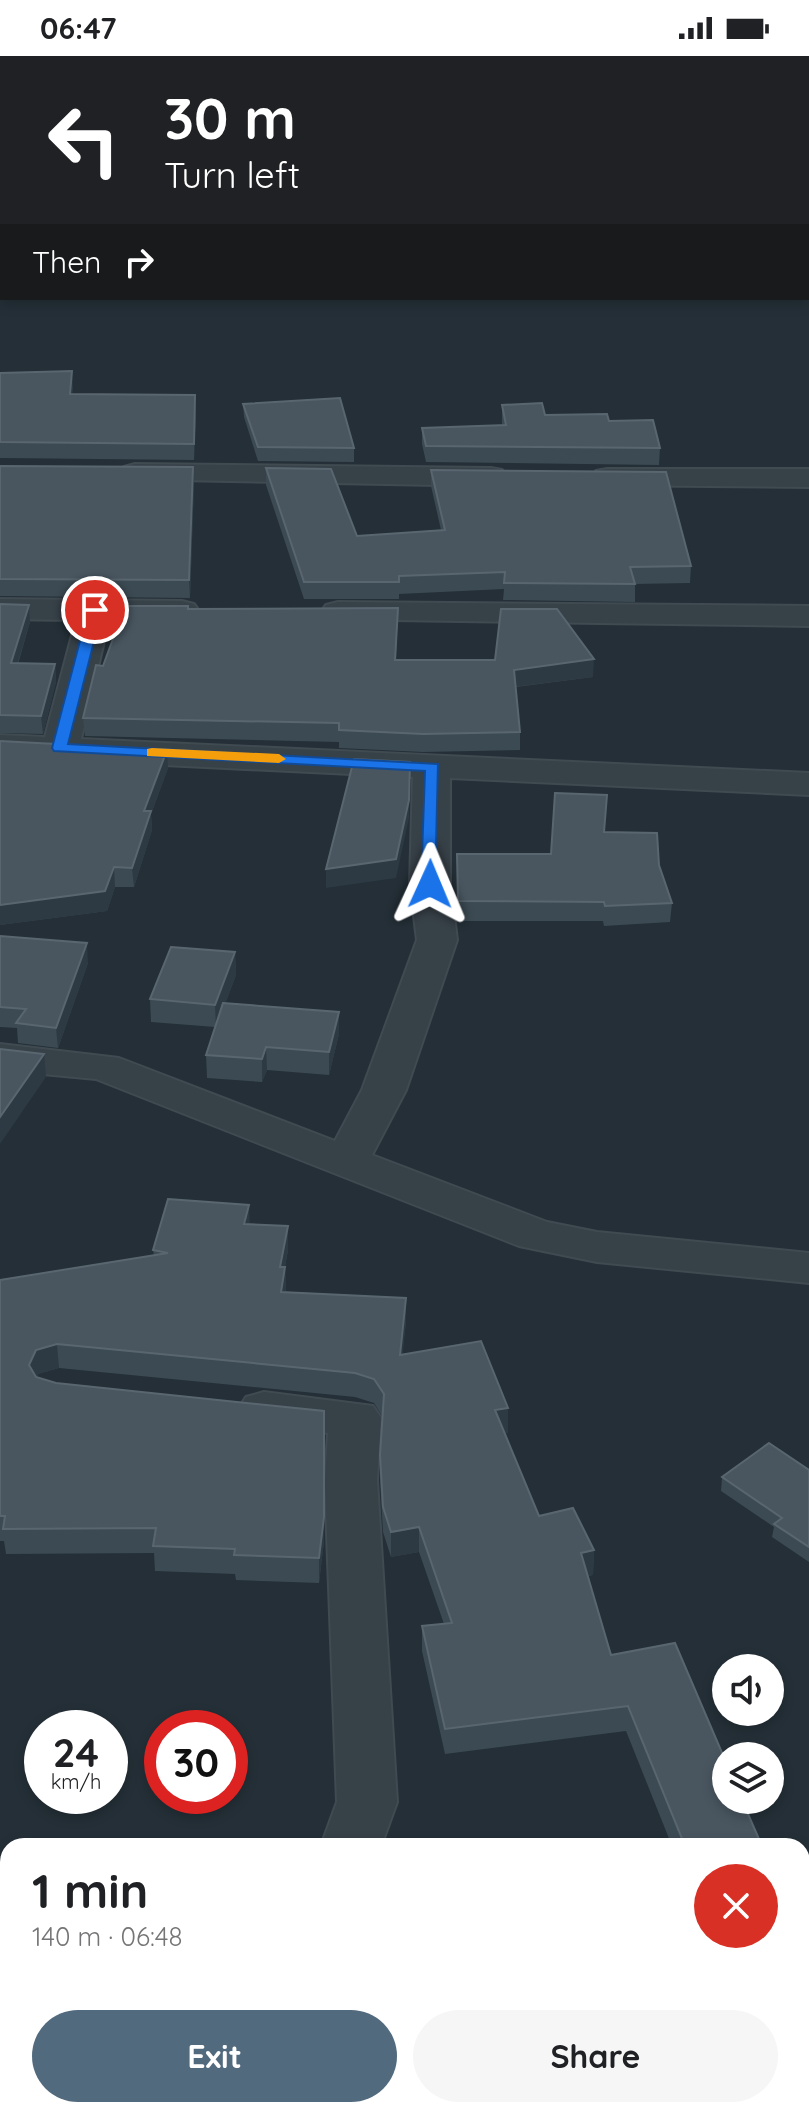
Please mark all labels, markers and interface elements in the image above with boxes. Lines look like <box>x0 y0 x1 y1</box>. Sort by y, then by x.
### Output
text: 06:47 <box>40 9 116 47</box>
text: 30 m <box>164 83 296 153</box>
icon: left <box>32 88 136 192</box>
text: Turn left <box>164 152 300 197</box>
icon: right <box>117 240 161 284</box>
text: Then <box>32 243 101 281</box>
pin <box>61 576 129 644</box>
icon: arrive <box>73 588 117 632</box>
position arrow <box>388 842 472 926</box>
map controls <box>712 1654 784 1814</box>
button: sound <box>712 1654 784 1726</box>
speed limit sign: 30 <box>144 1710 248 1814</box>
text: 24 <box>53 1727 99 1777</box>
button: layers <box>712 1742 784 1814</box>
text: km/h <box>51 1769 101 1794</box>
text: 1 min <box>32 1860 148 1920</box>
button: close <box>694 1864 778 1948</box>
text: 140 m · 06:48 <box>32 1920 183 1953</box>
button: Exit <box>32 2010 397 2102</box>
button: Share <box>413 2010 778 2102</box>

